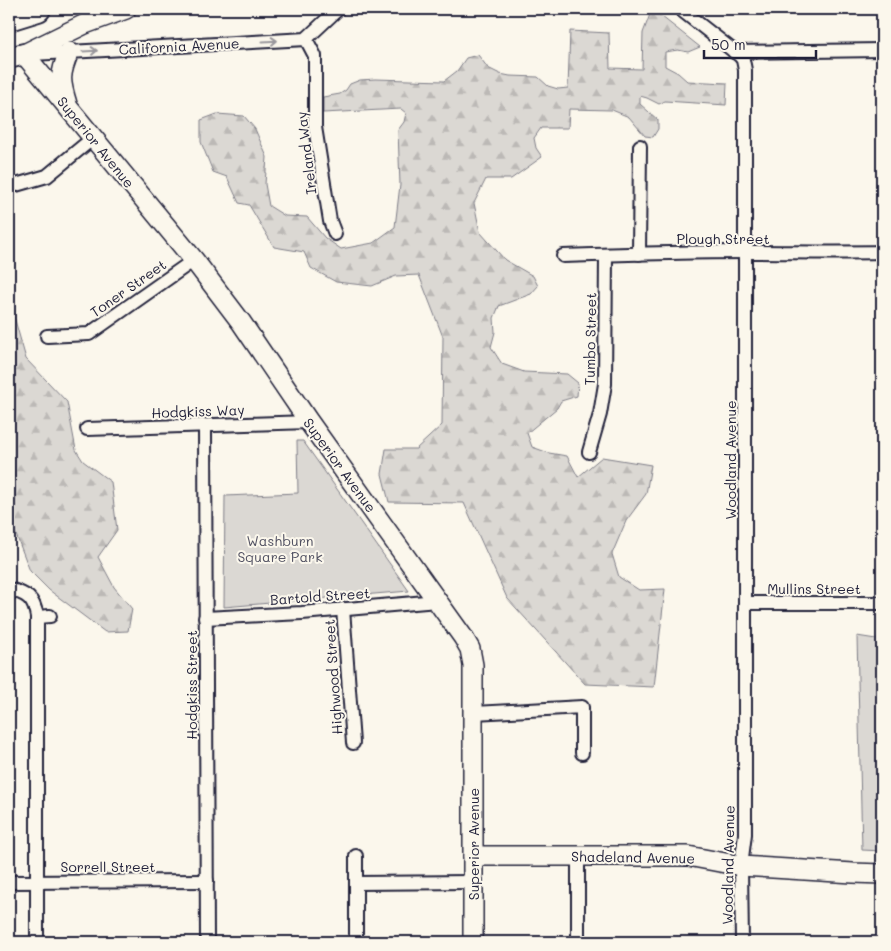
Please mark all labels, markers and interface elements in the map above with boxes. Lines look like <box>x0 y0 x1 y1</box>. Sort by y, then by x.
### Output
scale bar <box>704 28 816 60</box>
street label: California Avenue <box>118 33 240 59</box>
text: 50 m <box>711 34 746 54</box>
one-way arrow <box>262 37 278 46</box>
one-way arrow <box>82 46 98 55</box>
street label: Superior Avenue <box>53 92 139 192</box>
street label: Ireland Way <box>291 110 321 196</box>
street label: Plough Street <box>676 229 770 248</box>
street label: Toner Street <box>86 255 170 321</box>
street label: Tumbo Street <box>580 292 600 386</box>
street label: Hodgkiss Way <box>151 400 245 422</box>
street label: Woodland Avenue <box>721 400 740 520</box>
street label: Superior Avenue <box>299 414 381 516</box>
park label: Washburn Square Park <box>237 531 323 566</box>
street label: Mullins Street <box>767 579 861 598</box>
street label: Bartold Street <box>269 583 371 609</box>
street label: Highwood Street <box>319 619 347 735</box>
street label: Hodgkiss Street <box>182 630 201 740</box>
street label: Superior Avenue <box>464 788 483 900</box>
street label: Woodland Avenue <box>717 805 739 925</box>
street label: Shadeland Avenue <box>571 846 695 868</box>
street label: Sorrell Street <box>61 857 155 876</box>

